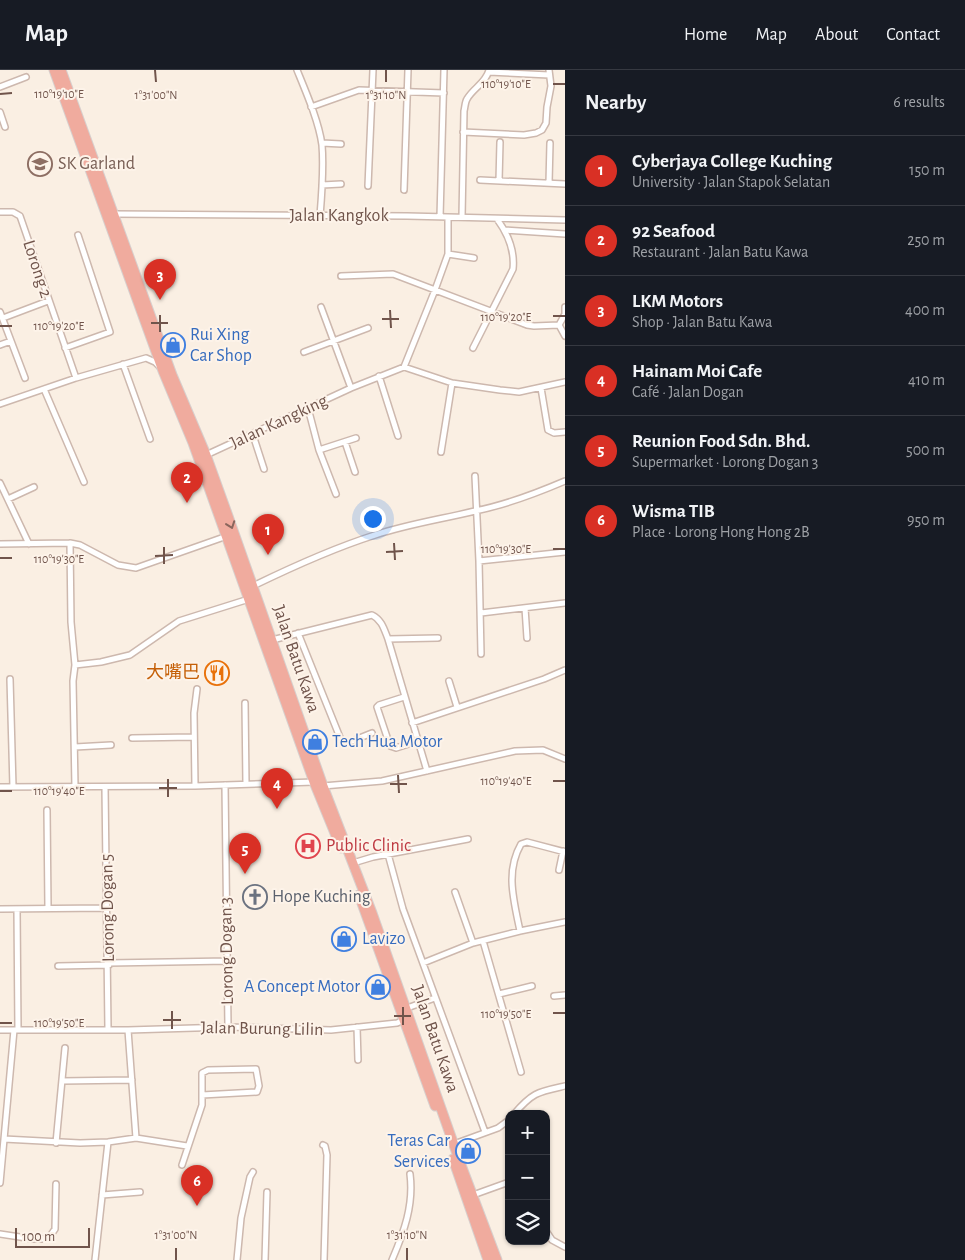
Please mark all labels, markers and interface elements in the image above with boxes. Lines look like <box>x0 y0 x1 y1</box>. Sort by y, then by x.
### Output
text: Map <box>25 22 68 46</box>
text: Home <box>684 26 727 44</box>
text: Map <box>755 26 787 44</box>
text: About <box>815 26 858 44</box>
text: Contact <box>886 26 940 44</box>
text: 110°19'10"E <box>481 78 531 90</box>
text: 110°19'10"E <box>34 88 84 100</box>
text: 1°31'00"N <box>135 89 177 101</box>
text: 1°31'10"N <box>366 89 406 101</box>
text: Nearby <box>585 92 646 113</box>
text: 6 results <box>893 94 945 110</box>
school or university icon: SK Garland <box>27 151 53 177</box>
text: Cyberjaya College Kuching <box>632 152 832 171</box>
place label: SK Garland <box>58 155 135 173</box>
text: 1 <box>598 162 604 178</box>
text: 150 m <box>909 162 945 178</box>
text: University · Jalan Stapok Selatan <box>632 174 830 190</box>
street label: Jalan Kangkok <box>289 207 389 225</box>
text: 92 Seafood <box>632 222 715 241</box>
text: 2 <box>597 232 605 248</box>
text: 250 m <box>907 232 945 248</box>
street label: Lorong 2 <box>19 238 55 300</box>
text: Restaurant · Jalan Batu Kawa <box>632 244 808 260</box>
pin: 3 <box>144 259 176 300</box>
text: LKM Motors <box>632 292 723 311</box>
text: 3 <box>598 302 604 318</box>
text: 400 m <box>905 302 945 318</box>
text: 110°19'20"E <box>481 311 532 323</box>
text: Shop · Jalan Batu Kawa <box>632 314 772 330</box>
text: 110°19'20"E <box>34 320 85 332</box>
place label: Rui Xing Car Shop <box>190 326 252 365</box>
shop icon: Rui Xing Car Shop <box>160 332 186 358</box>
text: Hainam Moi Cafe <box>632 362 762 381</box>
text: 4 <box>597 372 605 388</box>
text: 410 m <box>908 372 945 388</box>
text: Café · Jalan Dogan <box>632 384 744 400</box>
street label: Jalan Kangking <box>228 392 331 452</box>
text: Reunion Food Sdn. Bhd. <box>632 432 810 451</box>
text: 5 <box>598 442 604 458</box>
text: 500 m <box>906 442 945 458</box>
text: Supermarket · Lorong Dogan 3 <box>632 454 818 470</box>
pin: 2 <box>171 462 203 503</box>
text: Wisma TIB <box>632 502 715 521</box>
your location <box>360 506 386 532</box>
text: 6 <box>597 512 605 528</box>
text: 950 m <box>907 512 945 528</box>
pin: 1 <box>252 514 284 555</box>
one-way arrow <box>225 521 235 529</box>
text: Place · Lorong Hong Hong 2B <box>632 524 810 540</box>
text: 110°19'30"E <box>481 543 531 555</box>
text: 110°19'30"E <box>34 553 84 565</box>
street label: Jalan Batu Kawa <box>269 603 323 715</box>
restaurant icon: 大嘴巴 <box>204 660 230 686</box>
place label: 大嘴巴 <box>146 662 200 682</box>
shop icon: Tech Hua Motor <box>302 729 328 755</box>
place label: Tech Hua Motor <box>332 733 443 751</box>
pin: 4 <box>261 768 293 809</box>
text: 110°19'40"E <box>480 775 532 787</box>
text: 110°19'40"E <box>33 785 85 797</box>
pin: 5 <box>229 833 261 874</box>
hospital icon: Public Clinic <box>295 833 321 859</box>
place label: Public Clinic <box>326 837 411 855</box>
street label: Lorong Dogan 5 <box>98 854 118 962</box>
church icon: Hope Kuching <box>242 884 268 910</box>
place label: Hope Kuching <box>272 888 371 906</box>
street label: Lorong Dogan 3 <box>217 897 237 1005</box>
shop icon: Lavizo <box>331 926 357 952</box>
place label: Lavizo <box>362 930 406 948</box>
shop icon: A Concept Motor <box>365 974 391 1000</box>
place label: A Concept Motor <box>244 978 360 996</box>
street label: Jalan Batu Kawa <box>408 983 462 1095</box>
text: 110°19'50"E <box>481 1008 531 1020</box>
text: 110°19'50"E <box>34 1017 84 1029</box>
street label: Jalan Burung Lilin <box>200 1019 324 1039</box>
map controls <box>505 1110 550 1245</box>
button: + <box>505 1110 550 1155</box>
place label: Teras Car Services <box>387 1132 450 1171</box>
shop icon: Teras Car Services <box>455 1138 481 1164</box>
button: − <box>505 1155 550 1200</box>
pin: 6 <box>181 1165 213 1206</box>
button: layers <box>505 1200 550 1245</box>
scale bar <box>15 1225 90 1248</box>
text: 1°31'00"N <box>155 1229 197 1241</box>
text: 1°31'10"N <box>387 1229 427 1241</box>
text: 100 m <box>22 1230 55 1244</box>

